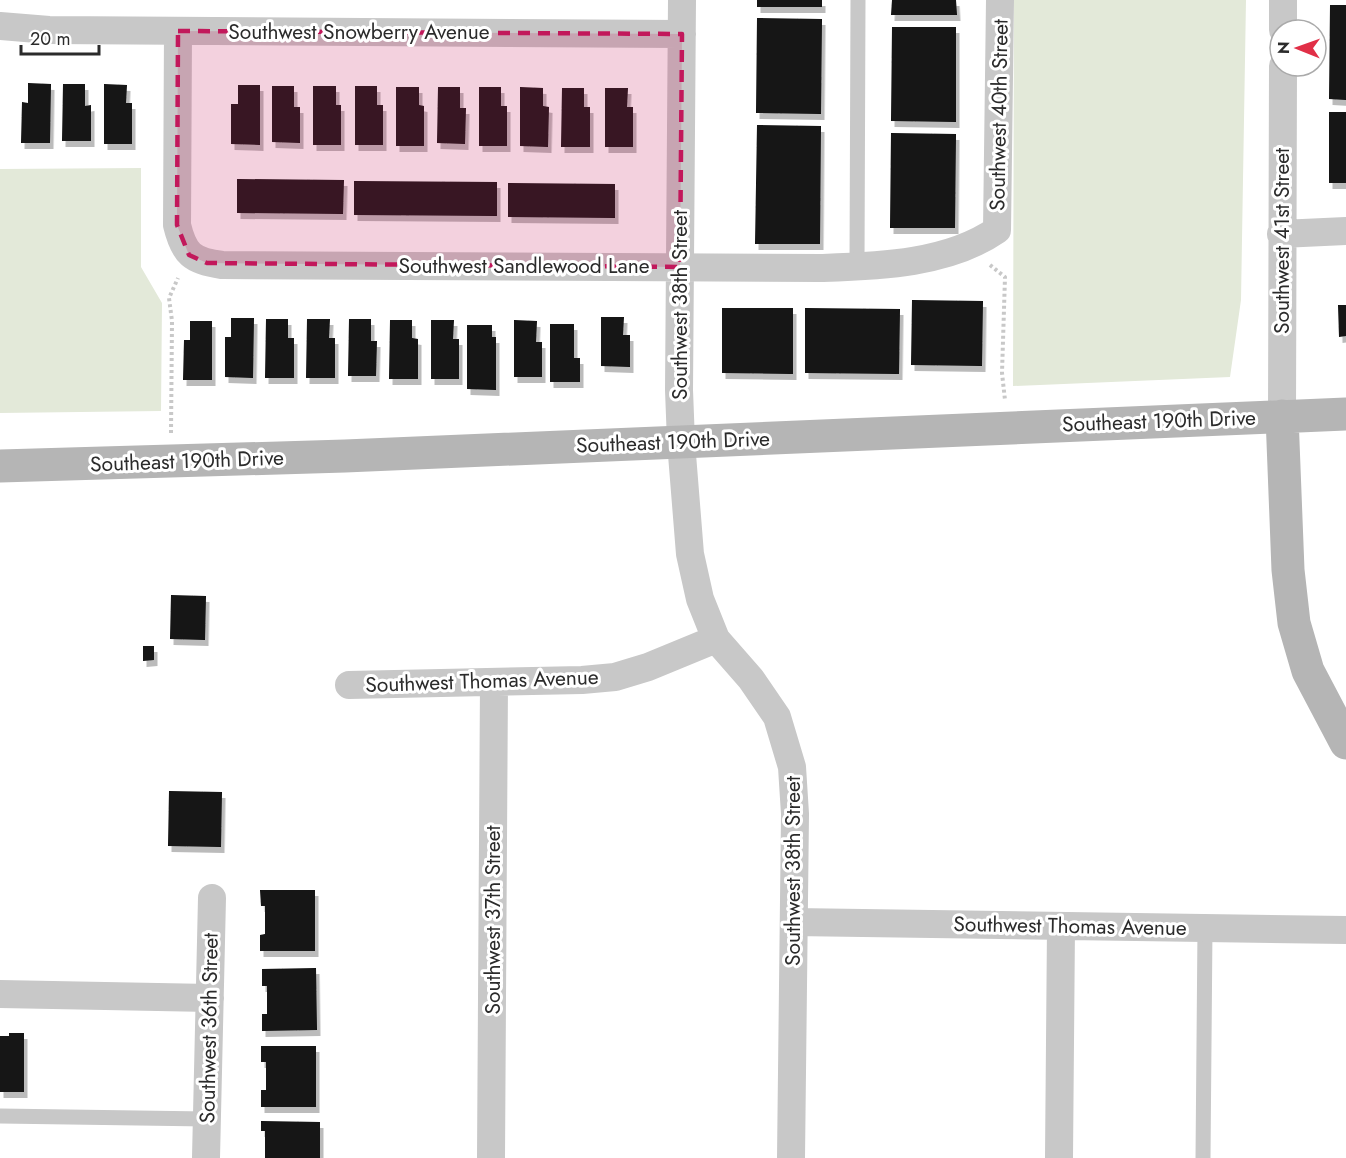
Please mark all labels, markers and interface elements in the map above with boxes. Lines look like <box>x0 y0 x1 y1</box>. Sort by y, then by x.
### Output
street label: Southwest Snowberry Avenue <box>228 17 490 47</box>
scale bar <box>21 18 99 56</box>
north arrow <box>1268 18 1328 78</box>
street label: Southwest 40th Street <box>982 19 1016 211</box>
text: 20 m <box>30 26 70 52</box>
text: N <box>1272 41 1295 54</box>
street label: Southwest 41st Street <box>1267 148 1297 334</box>
street label: Southwest 38th Street <box>665 210 695 400</box>
street label: Southwest Sandlewood Lane <box>398 251 650 281</box>
street label: Southeast 190th Drive <box>1062 403 1257 439</box>
street label: Southeast 190th Drive <box>576 424 771 460</box>
street label: Southeast 190th Drive <box>90 443 285 479</box>
street label: Southwest Thomas Avenue <box>365 662 599 700</box>
street label: Southwest 38th Street <box>778 776 808 966</box>
street label: Southwest 37th Street <box>478 825 508 1015</box>
street label: Southwest Thomas Avenue <box>953 909 1187 943</box>
street label: Southwest 36th Street <box>192 932 226 1124</box>

